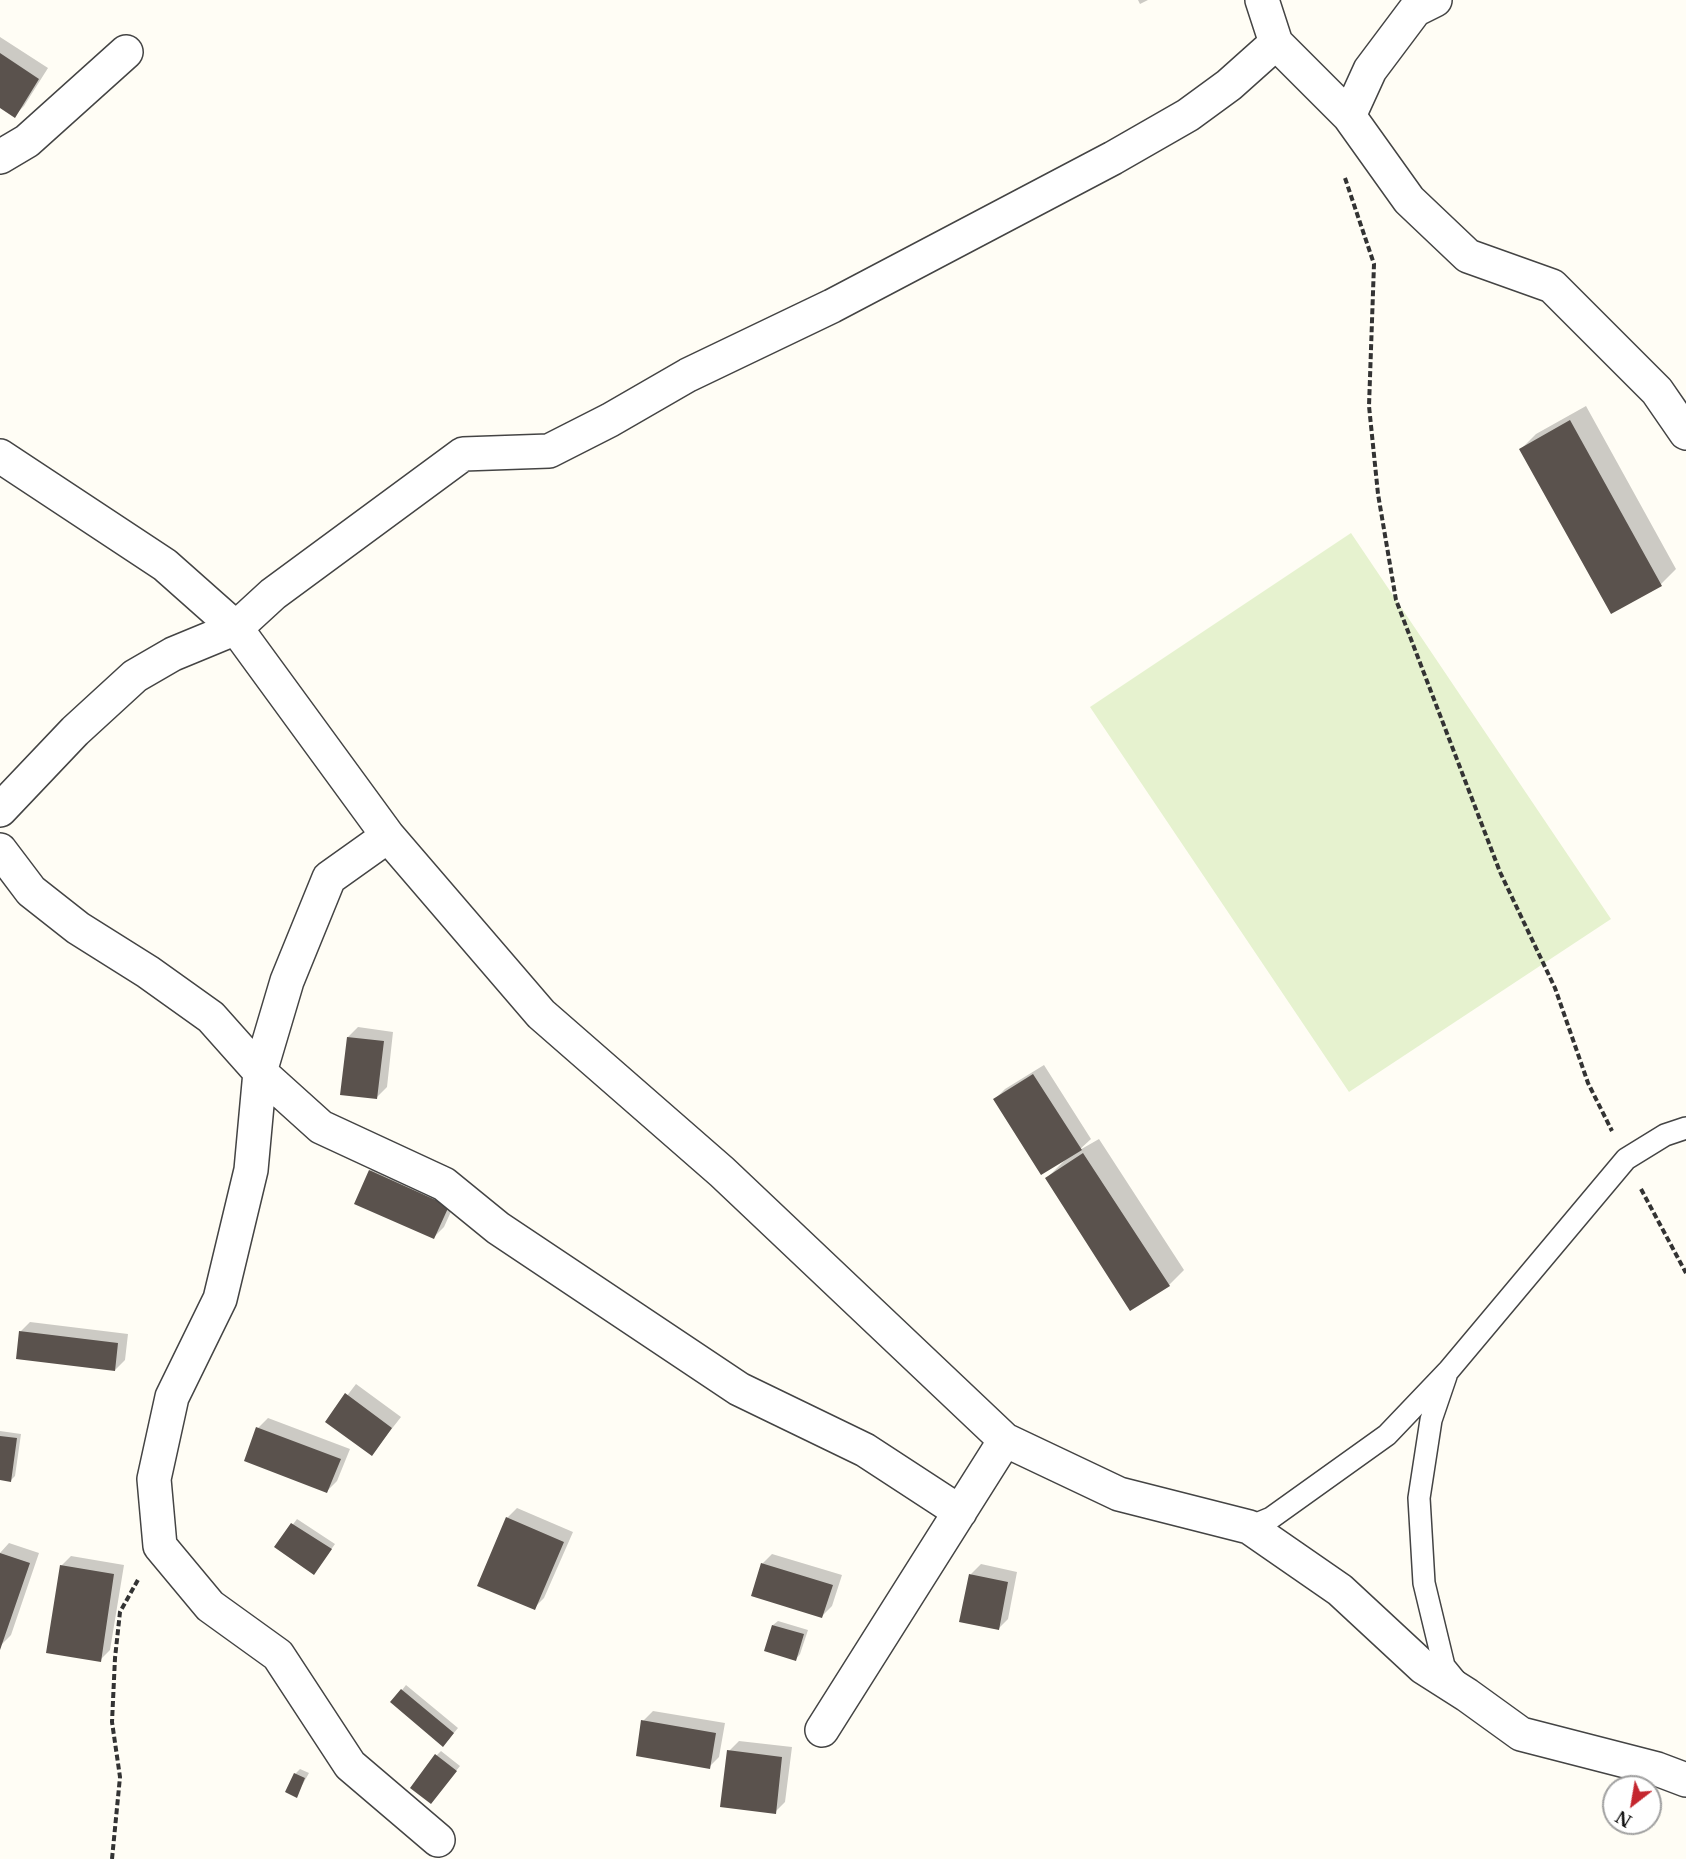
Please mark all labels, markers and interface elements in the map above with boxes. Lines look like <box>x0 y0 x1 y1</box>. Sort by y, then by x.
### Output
north arrow <box>1602 1775 1662 1835</box>
text: N <box>1612 1806 1635 1831</box>

